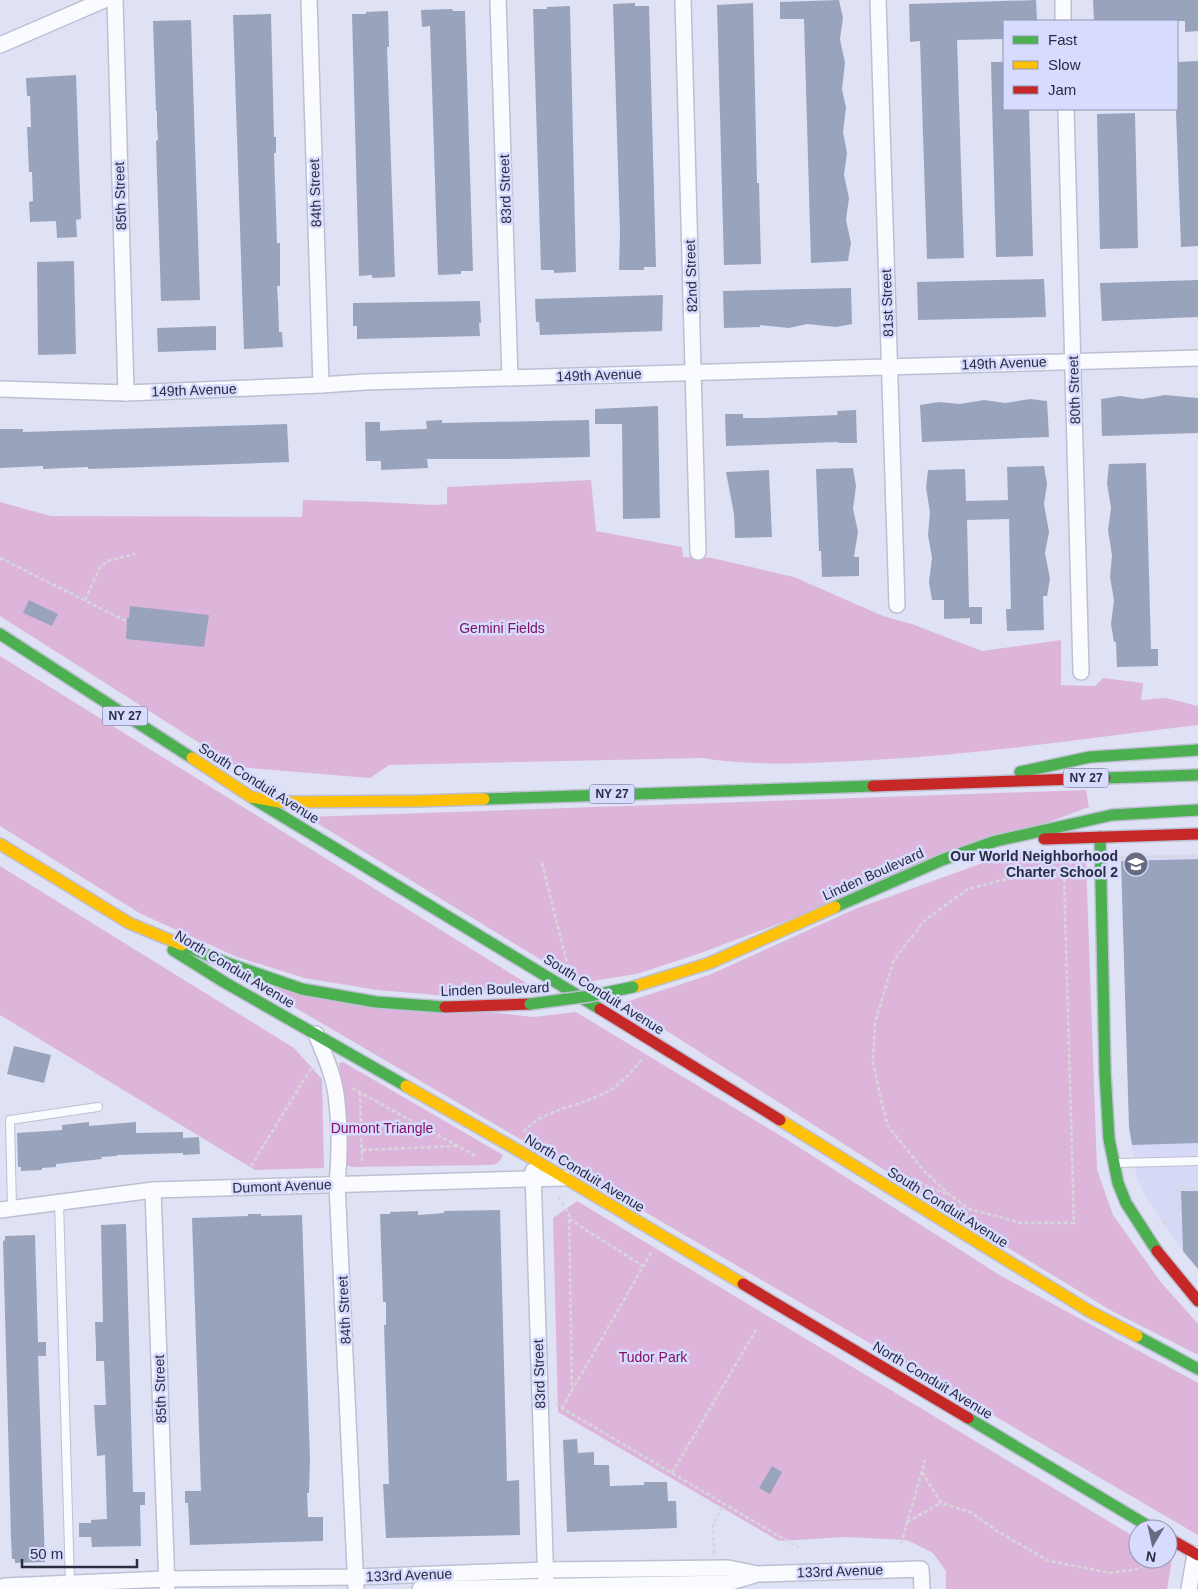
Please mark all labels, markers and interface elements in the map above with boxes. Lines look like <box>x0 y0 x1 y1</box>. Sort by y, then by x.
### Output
legend <box>1003 20 1178 110</box>
text: Fast <box>1048 31 1078 48</box>
text: Slow <box>1048 56 1081 73</box>
text: Jam <box>1048 81 1076 98</box>
street label: 83rd Street <box>496 154 514 224</box>
street label: 84th Street <box>306 158 324 228</box>
street label: 85th Street <box>111 161 129 231</box>
street label: 82nd Street <box>682 239 700 312</box>
street label: 81st Street <box>878 269 896 337</box>
street label: 149th Avenue <box>961 354 1047 372</box>
street label: 80th Street <box>1065 355 1083 425</box>
street label: 149th Avenue <box>556 366 642 384</box>
street label: 149th Avenue <box>151 381 237 399</box>
park label: Gemini Fields <box>459 620 545 636</box>
road number: NY 27 <box>102 706 148 726</box>
street label: South Conduit Avenue <box>196 739 322 827</box>
road number: NY 27 <box>1064 768 1108 788</box>
road number: NY 27 <box>590 784 634 804</box>
street label: Linden Boulevard <box>820 845 926 903</box>
place label: Our World Neighborhood Charter School 2 <box>950 848 1118 880</box>
school or university icon: Our World Neighborhood Charter School 2 <box>1123 851 1149 877</box>
street label: North Conduit Avenue <box>172 927 298 1011</box>
street label: South Conduit Avenue <box>541 950 667 1038</box>
street label: Linden Boulevard <box>440 979 550 999</box>
park label: Dumont Triangle <box>331 1120 434 1136</box>
street label: North Conduit Avenue <box>522 1131 648 1215</box>
street label: South Conduit Avenue <box>885 1163 1011 1251</box>
street label: Dumont Avenue <box>232 1176 332 1196</box>
street label: 84th Street <box>334 1275 354 1345</box>
street label: North Conduit Avenue <box>870 1338 996 1422</box>
street label: 83rd Street <box>530 1339 548 1409</box>
park label: Tudor Park <box>619 1349 688 1365</box>
street label: 85th Street <box>151 1354 169 1424</box>
north arrow <box>1128 1519 1178 1569</box>
scale bar <box>22 1536 138 1568</box>
text: 50 m <box>30 1545 63 1562</box>
text: N <box>1145 1548 1157 1566</box>
street label: 133rd Avenue <box>797 1561 884 1580</box>
street label: 133rd Avenue <box>366 1565 453 1584</box>

